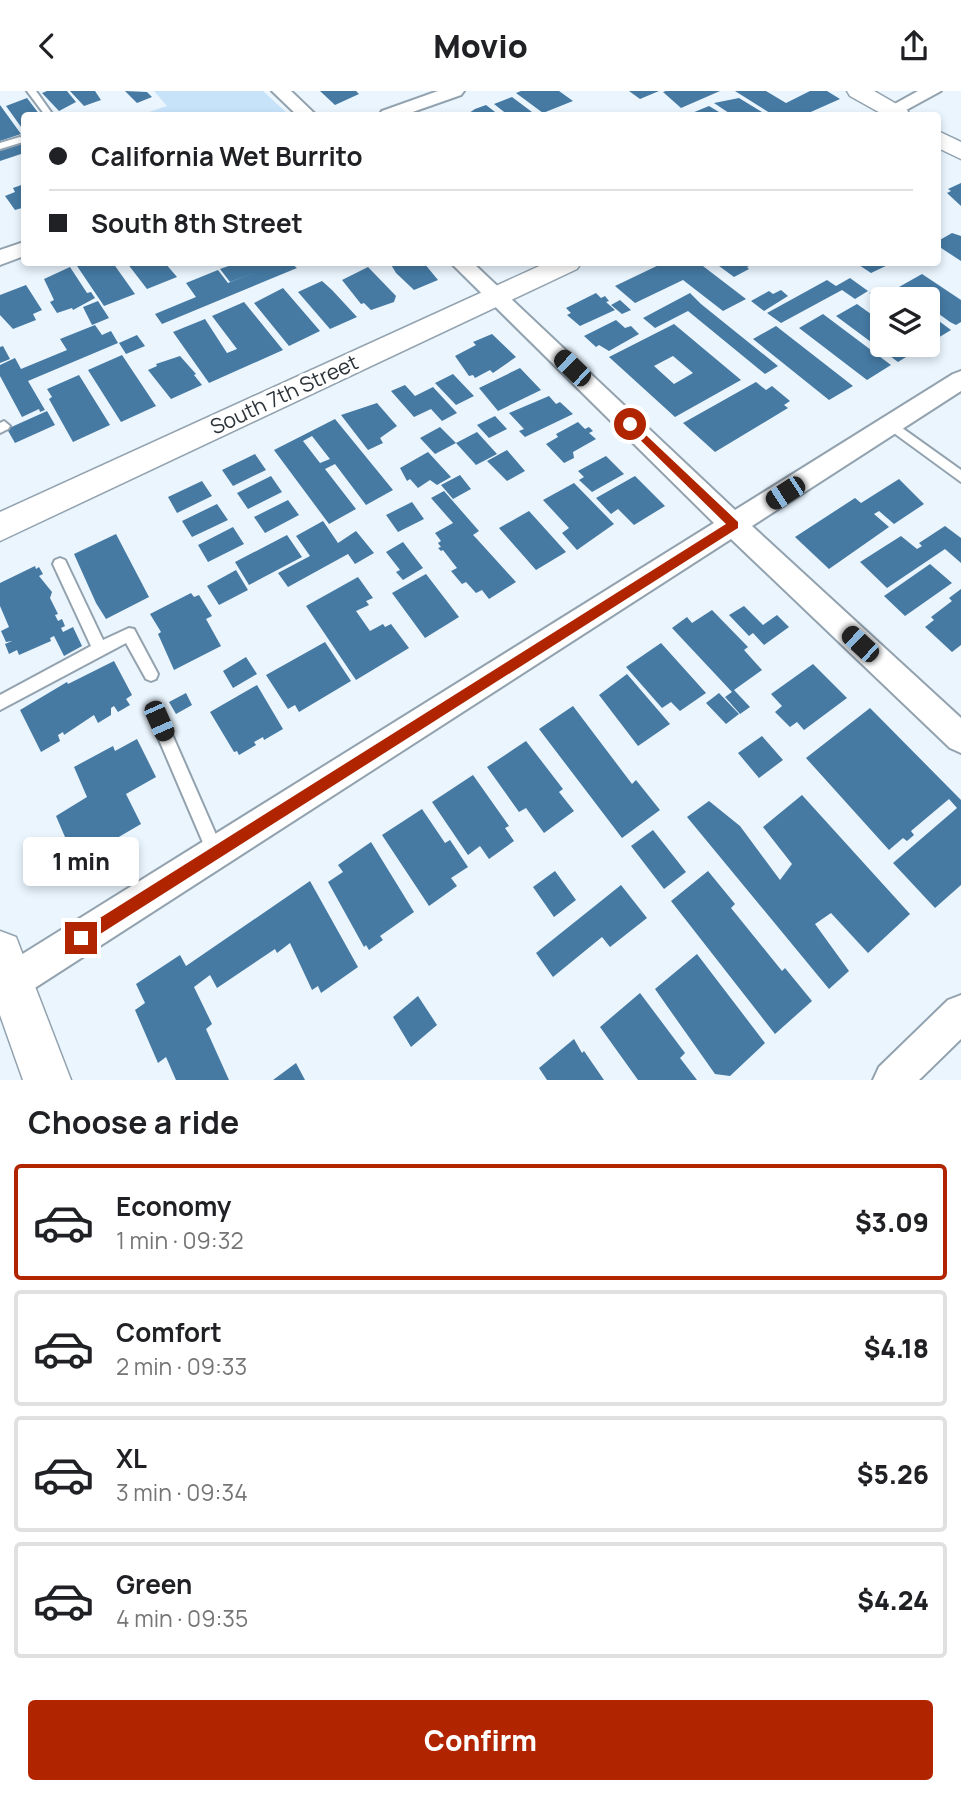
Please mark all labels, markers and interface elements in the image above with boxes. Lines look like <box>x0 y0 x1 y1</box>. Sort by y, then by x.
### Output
text: Movio <box>433 24 528 68</box>
icon: back <box>28 27 66 65</box>
icon: share <box>895 27 933 65</box>
text: California Wet Burrito <box>91 138 362 174</box>
text: South 8th Street <box>91 205 303 241</box>
map controls <box>870 287 940 357</box>
button: layers <box>870 287 940 357</box>
car <box>550 346 595 390</box>
street label: South 7th Street <box>205 347 363 441</box>
route start <box>614 408 646 440</box>
car <box>762 473 809 513</box>
car <box>838 622 883 666</box>
car <box>141 698 178 744</box>
callout: 1 min <box>23 837 139 885</box>
text: 1 min <box>52 845 110 877</box>
route end <box>65 922 97 954</box>
text: Choose a ride <box>28 1100 239 1144</box>
text: Economy <box>116 1188 231 1224</box>
icon: car <box>32 1191 95 1254</box>
text: $3.09 <box>855 1204 929 1240</box>
text: 1 min · 09:32 <box>116 1224 244 1256</box>
text: Comfort <box>116 1314 222 1350</box>
icon: car <box>32 1317 95 1380</box>
text: $4.18 <box>864 1330 929 1366</box>
text: 2 min · 09:33 <box>116 1350 247 1382</box>
text: XL <box>116 1440 147 1476</box>
icon: car <box>32 1443 95 1506</box>
text: $5.26 <box>857 1456 929 1492</box>
text: 3 min · 09:34 <box>116 1476 248 1508</box>
text: Green <box>116 1566 192 1602</box>
icon: car <box>32 1569 95 1632</box>
text: $4.24 <box>857 1582 929 1618</box>
text: 4 min · 09:35 <box>116 1602 248 1634</box>
button: Confirm <box>28 1700 933 1780</box>

